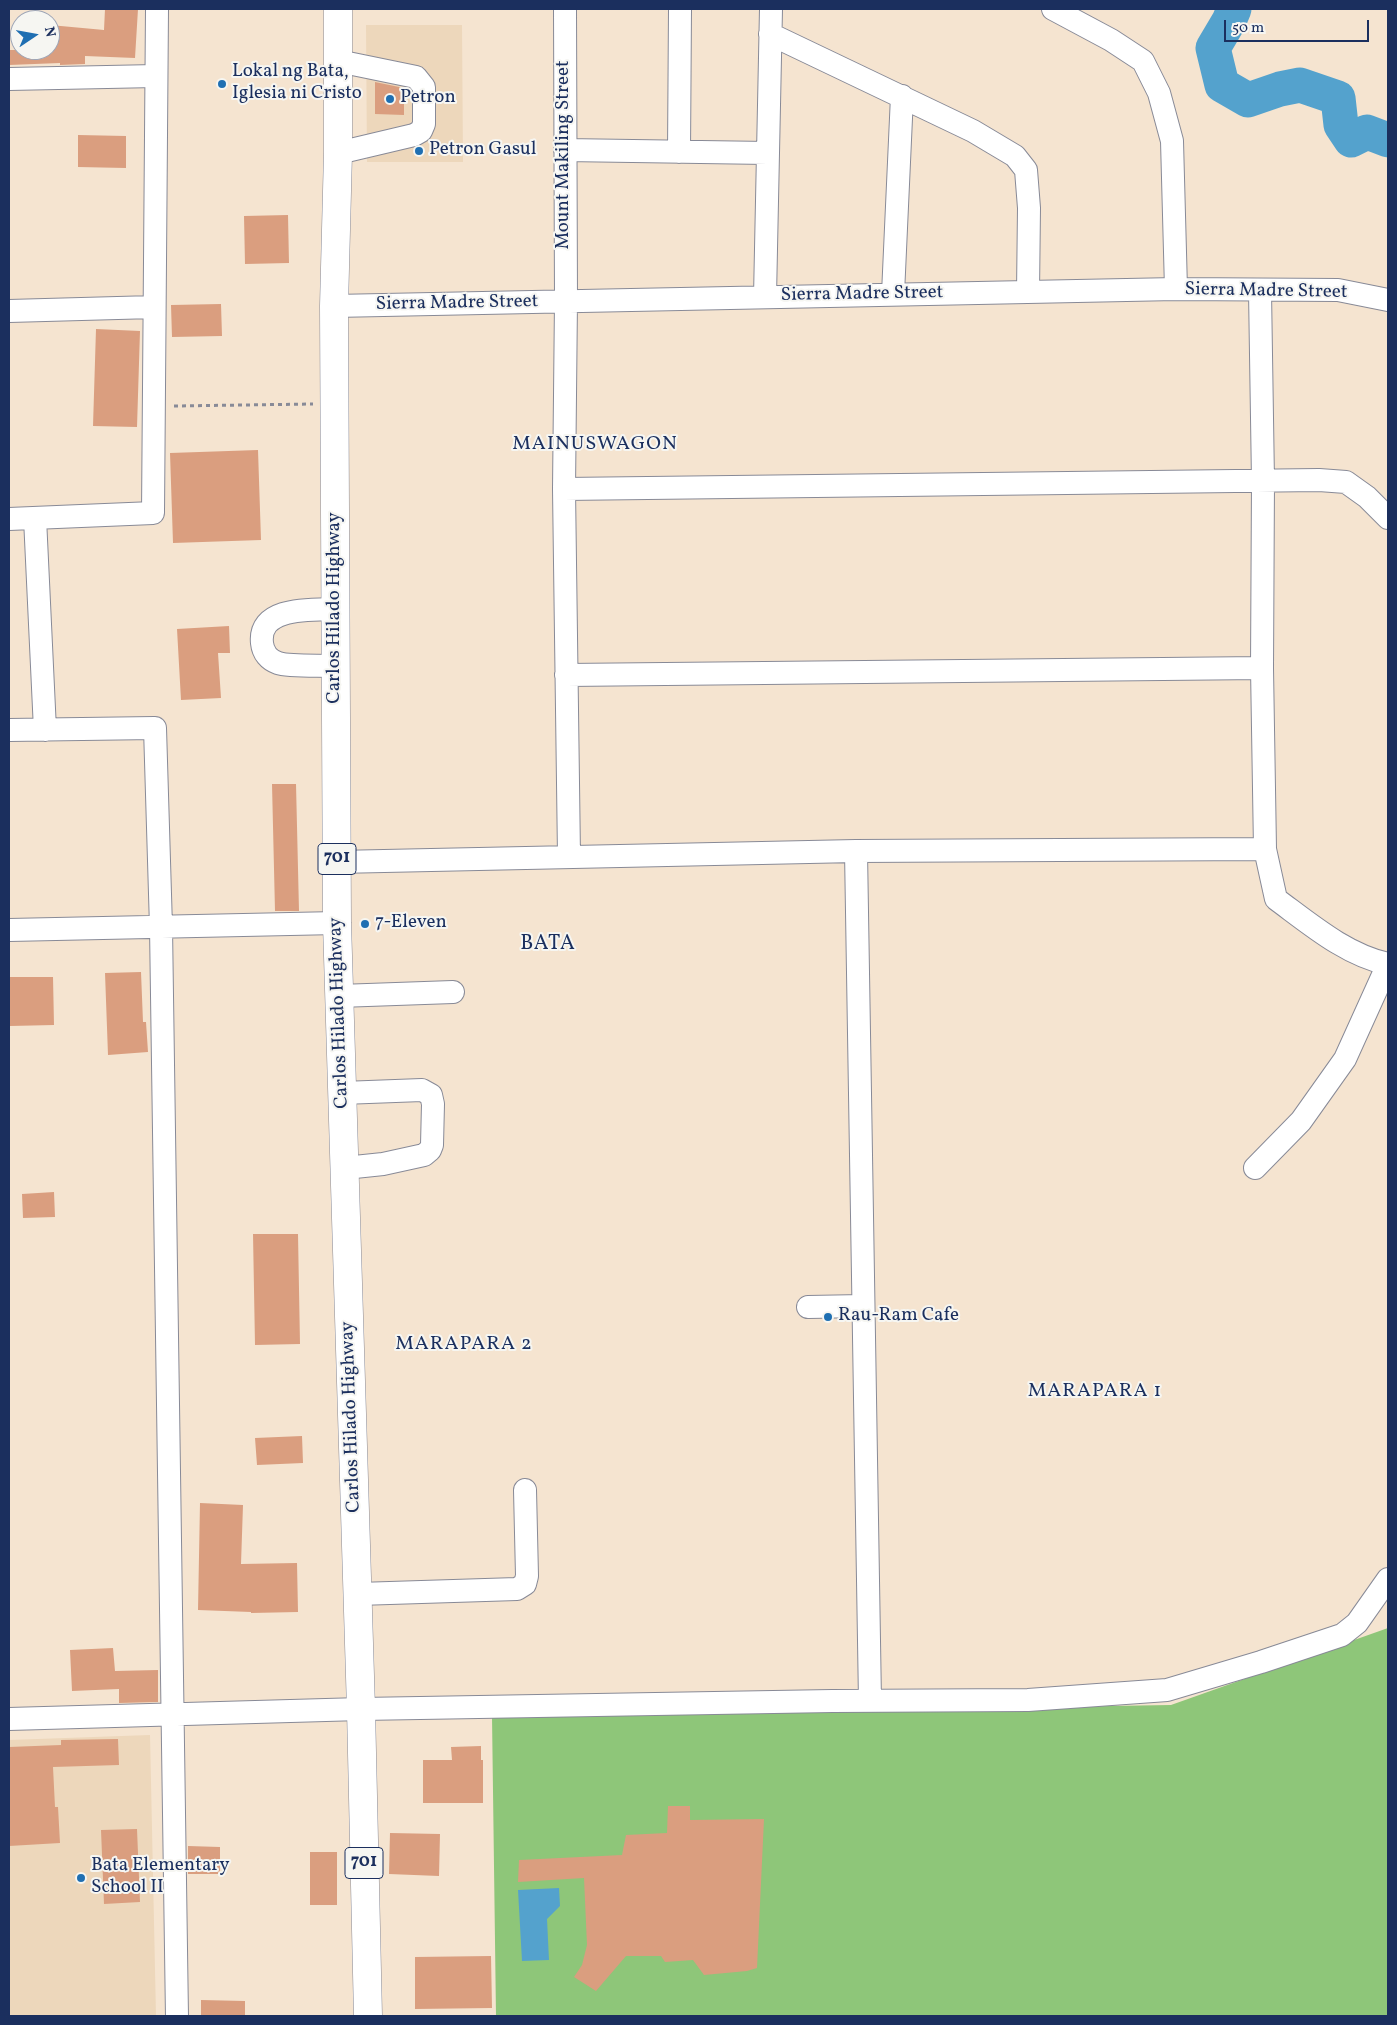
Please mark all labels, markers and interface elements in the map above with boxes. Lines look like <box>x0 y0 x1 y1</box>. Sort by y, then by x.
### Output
north arrow <box>10 10 60 60</box>
scale bar <box>1227 10 1372 42</box>
text: 50 m <box>1232 18 1264 39</box>
text: N <box>39 25 60 39</box>
street label: Mount Makiling Street <box>554 60 576 250</box>
place label: Lokal ng Bata, Iglesia ni Cristo <box>232 62 362 106</box>
marker: Lokal ng Bata, Iglesia ni Cristo <box>216 78 228 90</box>
place label: Petron <box>400 88 456 110</box>
marker: Petron <box>384 93 396 105</box>
place label: Petron Gasul <box>429 140 536 162</box>
marker: Petron Gasul <box>413 145 425 157</box>
street label: Sierra Madre Street <box>1184 279 1348 305</box>
street label: Sierra Madre Street <box>780 282 944 308</box>
street label: Sierra Madre Street <box>375 291 539 317</box>
district label: MAINUSWAGON <box>511 433 679 457</box>
street label: Carlos Hilado Highway <box>325 512 347 704</box>
road number: 701 <box>318 844 356 874</box>
place label: 7-Eleven <box>375 913 447 935</box>
street label: Carlos Hilado Highway <box>325 917 355 1109</box>
marker: 7-Eleven <box>359 918 371 930</box>
district label: BATA <box>520 932 576 958</box>
place label: Rau-Ram Cafe <box>838 1306 959 1328</box>
marker: Rau-Ram Cafe <box>822 1311 834 1323</box>
street label: Carlos Hilado Highway <box>337 1321 367 1513</box>
district label: MARAPARA 2 <box>394 1333 534 1357</box>
district label: MARAPARA 1 <box>1026 1380 1164 1404</box>
road number: 701 <box>345 1848 383 1879</box>
place label: Bata Elementary School II <box>91 1856 230 1900</box>
marker: Bata Elementary School II <box>75 1872 87 1884</box>

